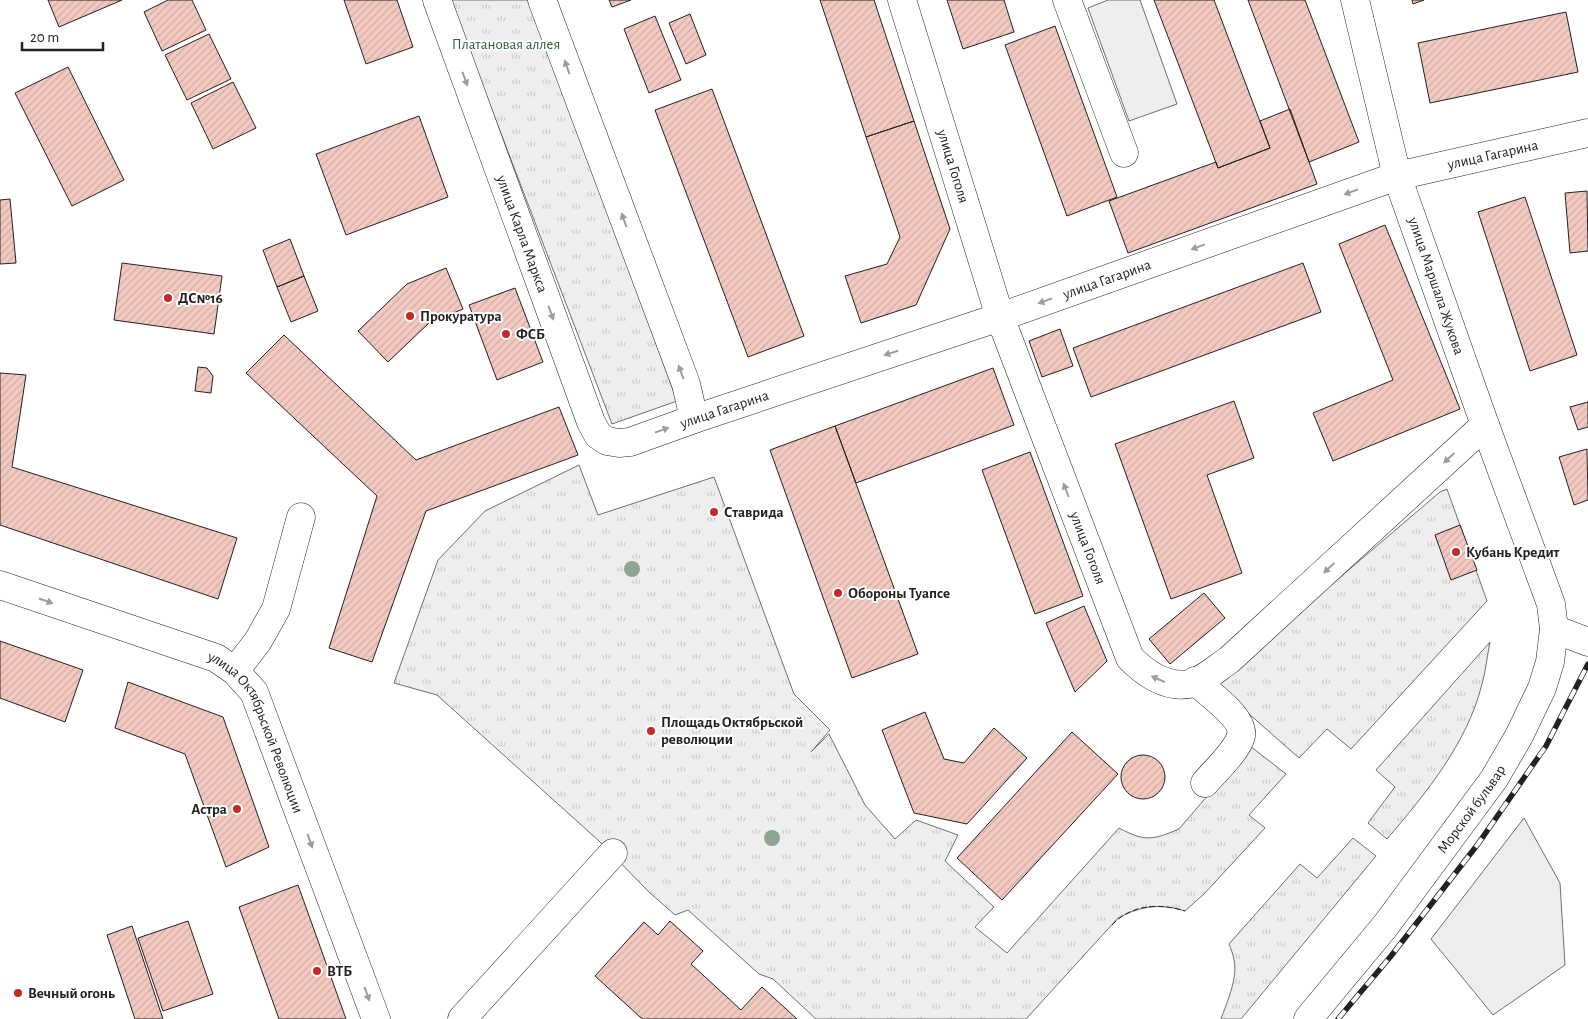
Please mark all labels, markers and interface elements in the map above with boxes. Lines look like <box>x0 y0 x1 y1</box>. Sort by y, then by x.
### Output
scale bar <box>22 20 104 52</box>
text: 20 m <box>30 30 59 45</box>
park label: Платановая аллея <box>452 37 560 52</box>
one-way arrow <box>563 59 571 74</box>
one-way arrow <box>462 71 469 86</box>
street label: улица Гоголя <box>935 127 972 205</box>
street label: улица Гагарина <box>1445 137 1540 172</box>
street label: улица Карла Маркса <box>494 172 551 295</box>
one-way arrow <box>1343 188 1358 196</box>
one-way arrow <box>620 212 627 227</box>
street label: улица Маршала Жукова <box>1405 214 1467 357</box>
one-way arrow <box>1190 243 1205 251</box>
street label: улица Гагарина <box>1060 256 1153 302</box>
place label: ДС№16 <box>178 291 223 306</box>
marker: ДС№16 <box>162 292 174 304</box>
one-way arrow <box>1037 297 1052 305</box>
one-way arrow <box>548 306 555 321</box>
place label: Прокуратура <box>420 309 502 324</box>
marker: Прокуратура <box>404 310 416 322</box>
place label: ФСБ <box>516 327 545 342</box>
marker: ФСБ <box>500 328 512 340</box>
one-way arrow <box>883 350 898 358</box>
one-way arrow <box>677 364 685 379</box>
street label: улица Гагарина <box>677 387 771 431</box>
one-way arrow <box>655 426 670 434</box>
one-way arrow <box>1443 452 1455 464</box>
one-way arrow <box>1061 483 1069 497</box>
place label: Ставрида <box>724 505 784 520</box>
marker: Ставрида <box>708 506 720 518</box>
street label: улица Гоголя <box>1067 509 1109 586</box>
place label: Кубань Кредит <box>1466 545 1560 560</box>
marker: Кубань Кредит <box>1450 546 1462 558</box>
one-way arrow <box>1323 562 1335 574</box>
place label: Обороны Туапсе <box>848 586 950 601</box>
marker: Обороны Туапсе <box>832 587 844 599</box>
one-way arrow <box>39 597 54 605</box>
street label: улица Октябрьской Революции <box>205 648 306 815</box>
one-way arrow <box>1151 674 1165 682</box>
place label: Площадь Октябрьской революции <box>661 715 803 747</box>
marker: Площадь Октябрьской революции <box>645 725 657 737</box>
street label: Морской бульвар <box>1434 762 1508 856</box>
place label: Астра <box>191 802 227 817</box>
marker: Астра <box>231 803 243 815</box>
one-way arrow <box>306 834 314 849</box>
place label: ВТБ <box>327 964 352 979</box>
marker: ВТБ <box>311 965 323 977</box>
place label: Вечный огонь <box>28 986 115 1001</box>
one-way arrow <box>364 986 371 1001</box>
marker: Вечный огонь <box>12 987 24 999</box>

